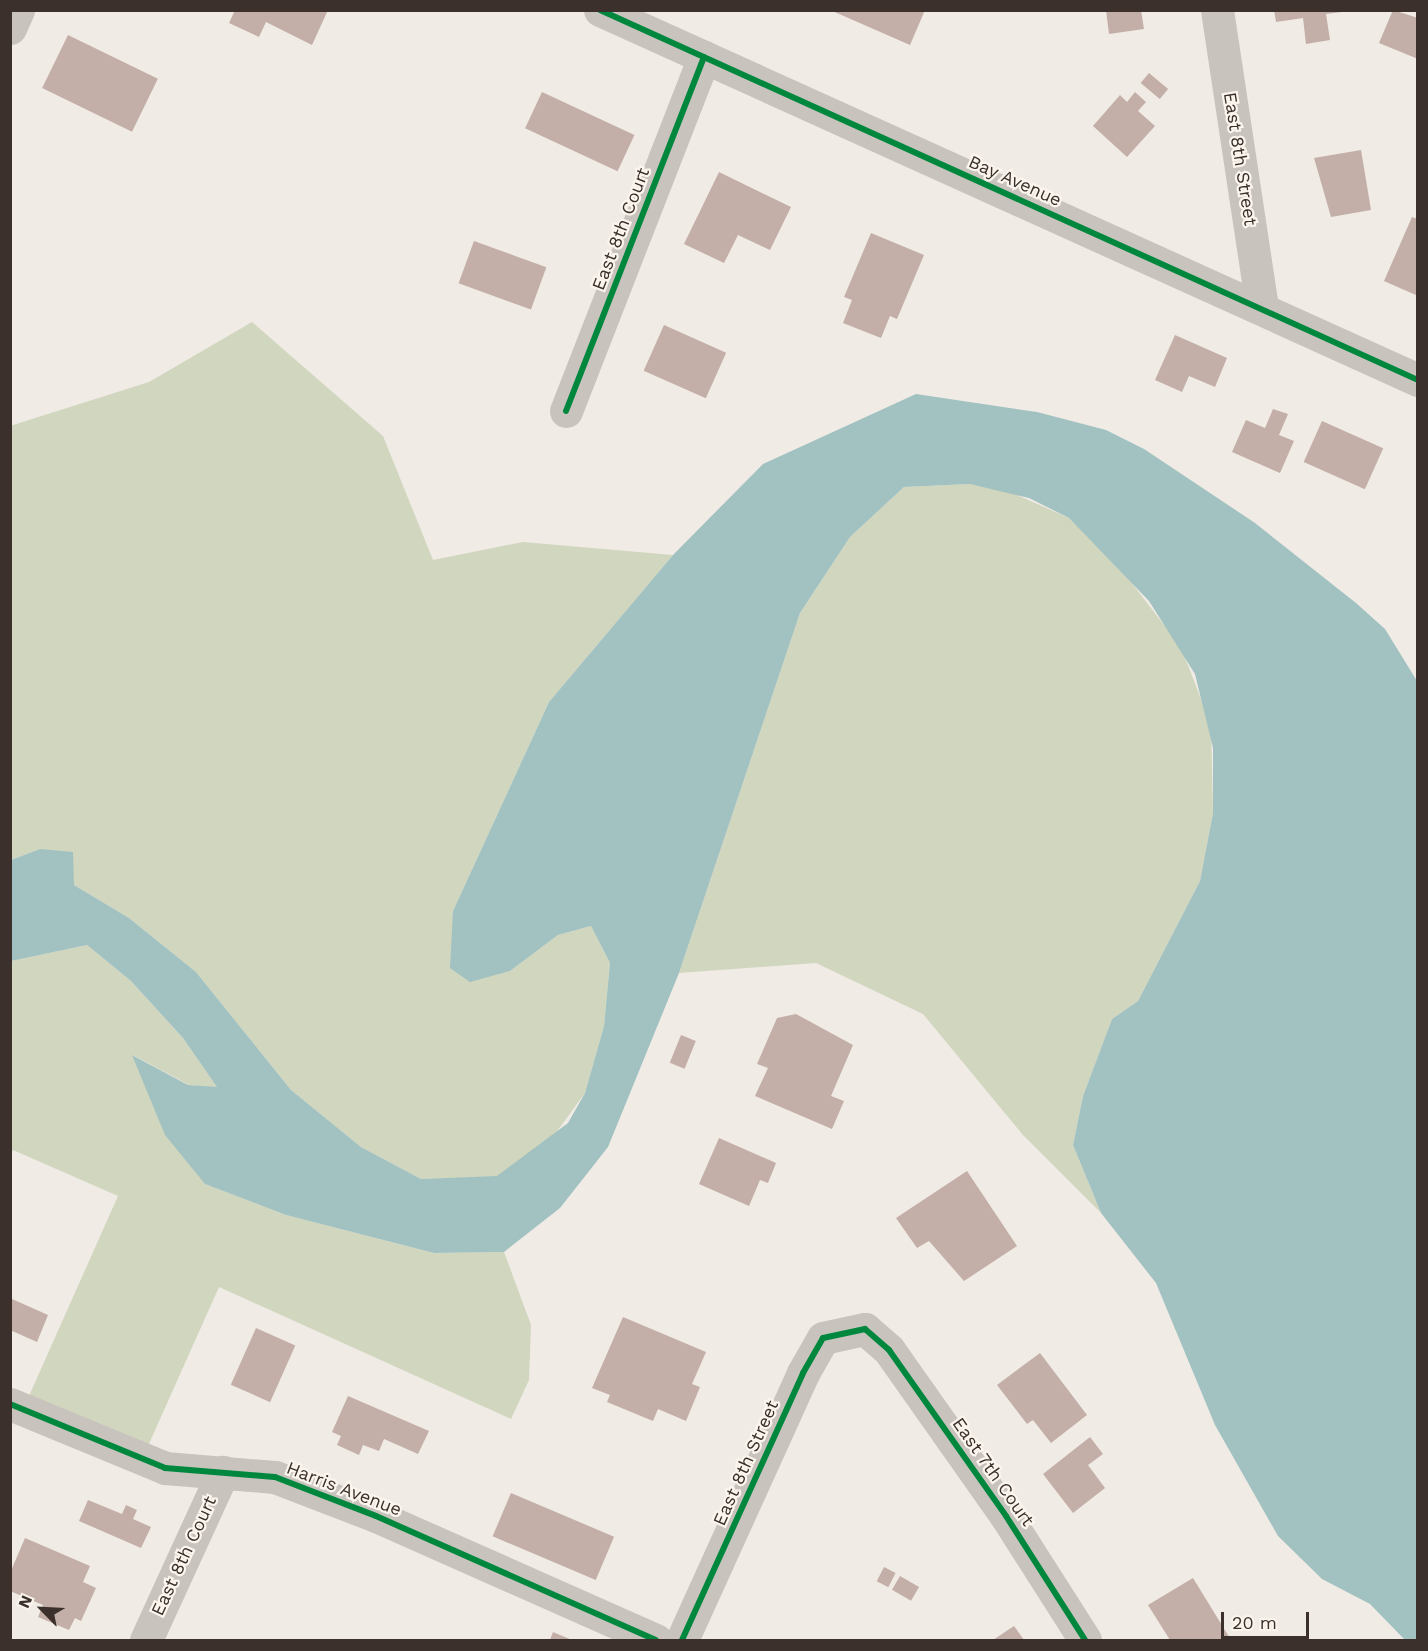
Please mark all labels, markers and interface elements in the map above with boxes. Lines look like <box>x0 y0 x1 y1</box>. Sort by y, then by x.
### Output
street label: East 8th Street <box>1219 91 1261 227</box>
street label: Bay Avenue <box>965 151 1065 211</box>
street label: East 8th Court <box>588 165 654 293</box>
street label: East 8th Street <box>709 1397 783 1529</box>
street label: East 7th Court <box>947 1413 1039 1531</box>
street label: Harris Avenue <box>283 1457 405 1521</box>
street label: East 8th Court <box>147 1493 221 1619</box>
north arrow <box>12 1579 72 1639</box>
text: N <box>14 1592 36 1611</box>
scale bar <box>1224 1600 1312 1638</box>
text: 20 m <box>1232 1612 1277 1633</box>

